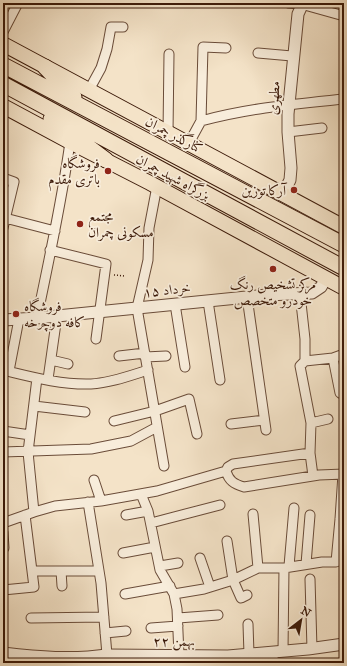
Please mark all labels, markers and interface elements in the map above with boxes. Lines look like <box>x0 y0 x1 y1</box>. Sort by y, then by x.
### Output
street label: مطهری <box>264 80 284 116</box>
street label: کنارگذر چمران <box>142 111 207 157</box>
street label: بزرگراه شهید چمران <box>133 149 214 205</box>
place label: فروشگاه باتری مقدم <box>48 154 100 192</box>
marker: فروشگاه باتری مقدم <box>103 166 113 176</box>
place label: آرکا توزین <box>241 182 288 199</box>
marker: آرکا توزین <box>289 185 299 195</box>
place label: مجتمع مسکونی چمران <box>88 208 154 241</box>
marker: مجتمع مسکونی چمران <box>75 219 85 229</box>
marker: مرکز تشخیص رنگ خودرو متخصص <box>268 264 278 274</box>
place label: مرکز تشخیص رنگ خودرو متخصص <box>230 275 316 310</box>
street label: ۱۵ خرداد <box>143 279 191 301</box>
place label: فروشگاه کافه دوچرخه <box>24 297 85 332</box>
marker: فروشگاه کافه دوچرخه <box>11 309 21 319</box>
north arrow <box>281 600 321 640</box>
text: N <box>299 604 314 620</box>
street label: ۲۲ بهمن <box>153 633 195 651</box>

